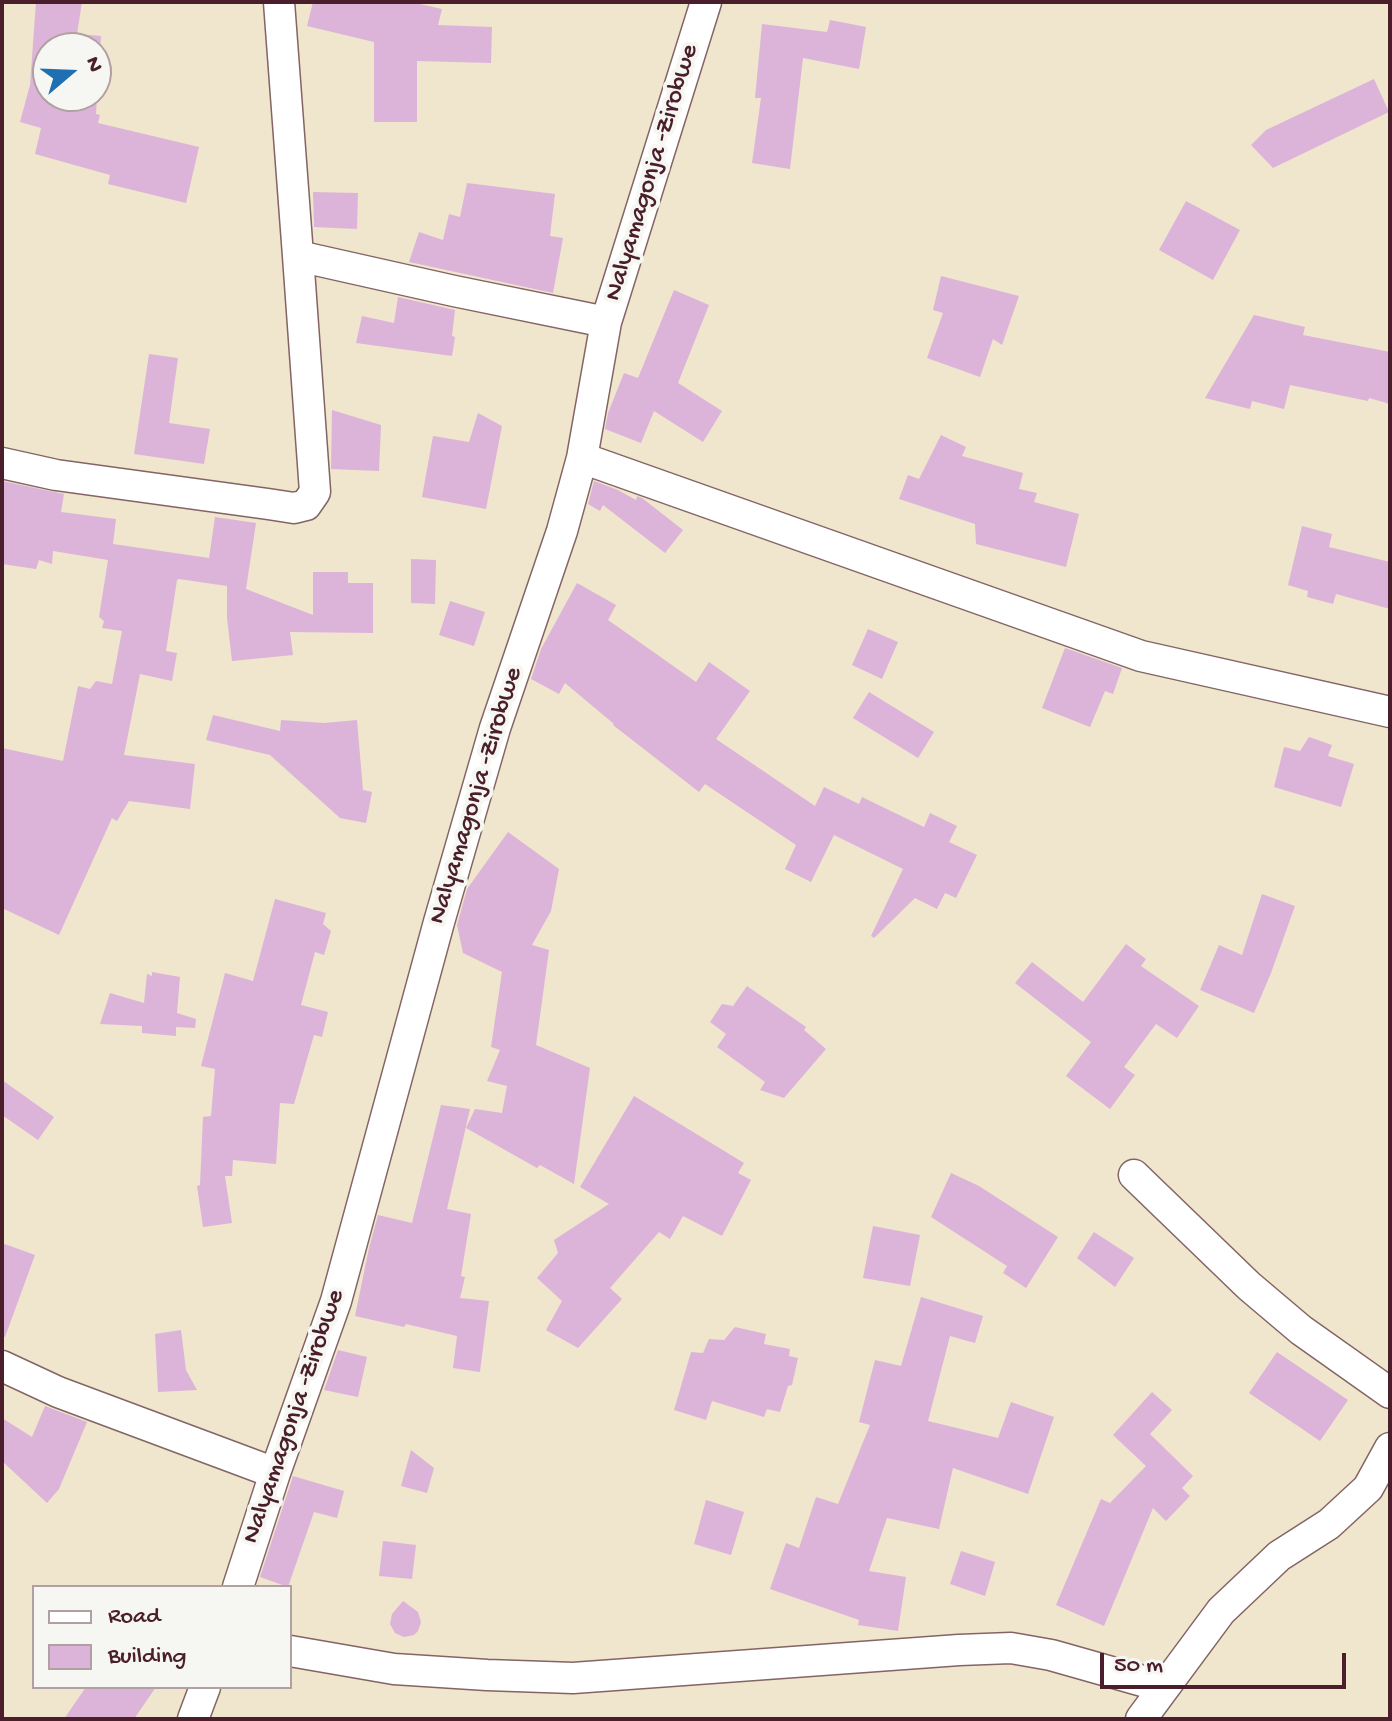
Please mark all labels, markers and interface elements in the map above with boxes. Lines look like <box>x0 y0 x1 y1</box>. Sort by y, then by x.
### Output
north arrow <box>32 32 112 112</box>
street label: Nalyamagonja -Zirobwe <box>599 41 707 305</box>
text: N <box>78 54 107 76</box>
street label: Nalyamagonja -Zirobwe <box>423 664 531 928</box>
street label: Nalyamagonja -Zirobwe <box>237 1286 353 1548</box>
legend <box>32 1585 292 1689</box>
text: Road <box>108 1603 160 1632</box>
scale bar <box>1104 1637 1350 1687</box>
text: Building <box>108 1643 186 1672</box>
text: 50 m <box>1114 1652 1163 1681</box>

